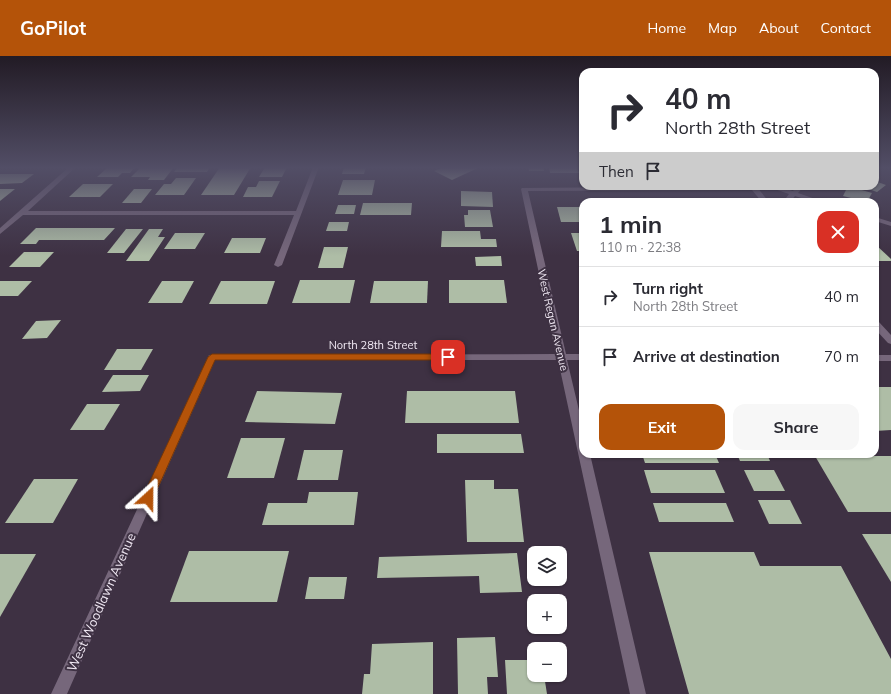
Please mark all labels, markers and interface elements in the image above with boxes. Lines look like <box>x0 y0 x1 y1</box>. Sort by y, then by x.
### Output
text: GoPilot <box>20 16 86 40</box>
text: Home <box>647 19 686 37</box>
text: Map <box>708 19 737 37</box>
text: About <box>759 19 799 37</box>
text: Contact <box>821 19 871 37</box>
text: 40 m <box>665 81 731 116</box>
icon: right <box>599 84 651 136</box>
text: North 28th Street <box>665 116 810 139</box>
icon: arrive <box>642 160 664 182</box>
text: Then <box>599 162 634 181</box>
text: 1 min <box>599 209 662 239</box>
button: close <box>817 211 859 253</box>
text: 110 m · 22:38 <box>599 239 681 255</box>
street label: West Regan Avenue <box>534 268 572 372</box>
text: Turn right <box>633 279 703 298</box>
icon: right <box>599 286 621 308</box>
text: 40 m <box>824 287 859 306</box>
text: North 28th Street <box>633 298 738 314</box>
street label: North 28th Street <box>329 338 418 352</box>
pin <box>431 340 465 374</box>
icon: arrive <box>437 346 459 368</box>
icon: arrive <box>599 346 621 368</box>
text: Arrive at destination <box>633 347 780 366</box>
text: 70 m <box>824 347 859 366</box>
button: Exit <box>599 404 725 450</box>
button: Share <box>733 404 859 450</box>
position arrow <box>127 477 169 519</box>
street label: West Woodlawn Avenue <box>63 530 139 674</box>
map controls <box>527 546 567 682</box>
button: layers <box>527 546 567 586</box>
button: + <box>527 594 567 634</box>
button: − <box>527 642 567 682</box>

